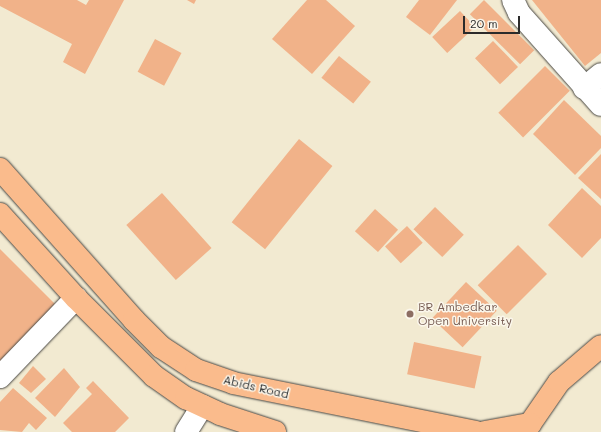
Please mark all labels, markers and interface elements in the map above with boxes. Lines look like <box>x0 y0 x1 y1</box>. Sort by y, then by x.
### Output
scale bar <box>465 8 522 34</box>
text: 20 m <box>470 15 498 31</box>
place label: BR Ambedkar Open University <box>418 300 512 328</box>
marker: BR Ambedkar Open University <box>405 309 415 319</box>
street label: Abids Road <box>222 372 290 402</box>

